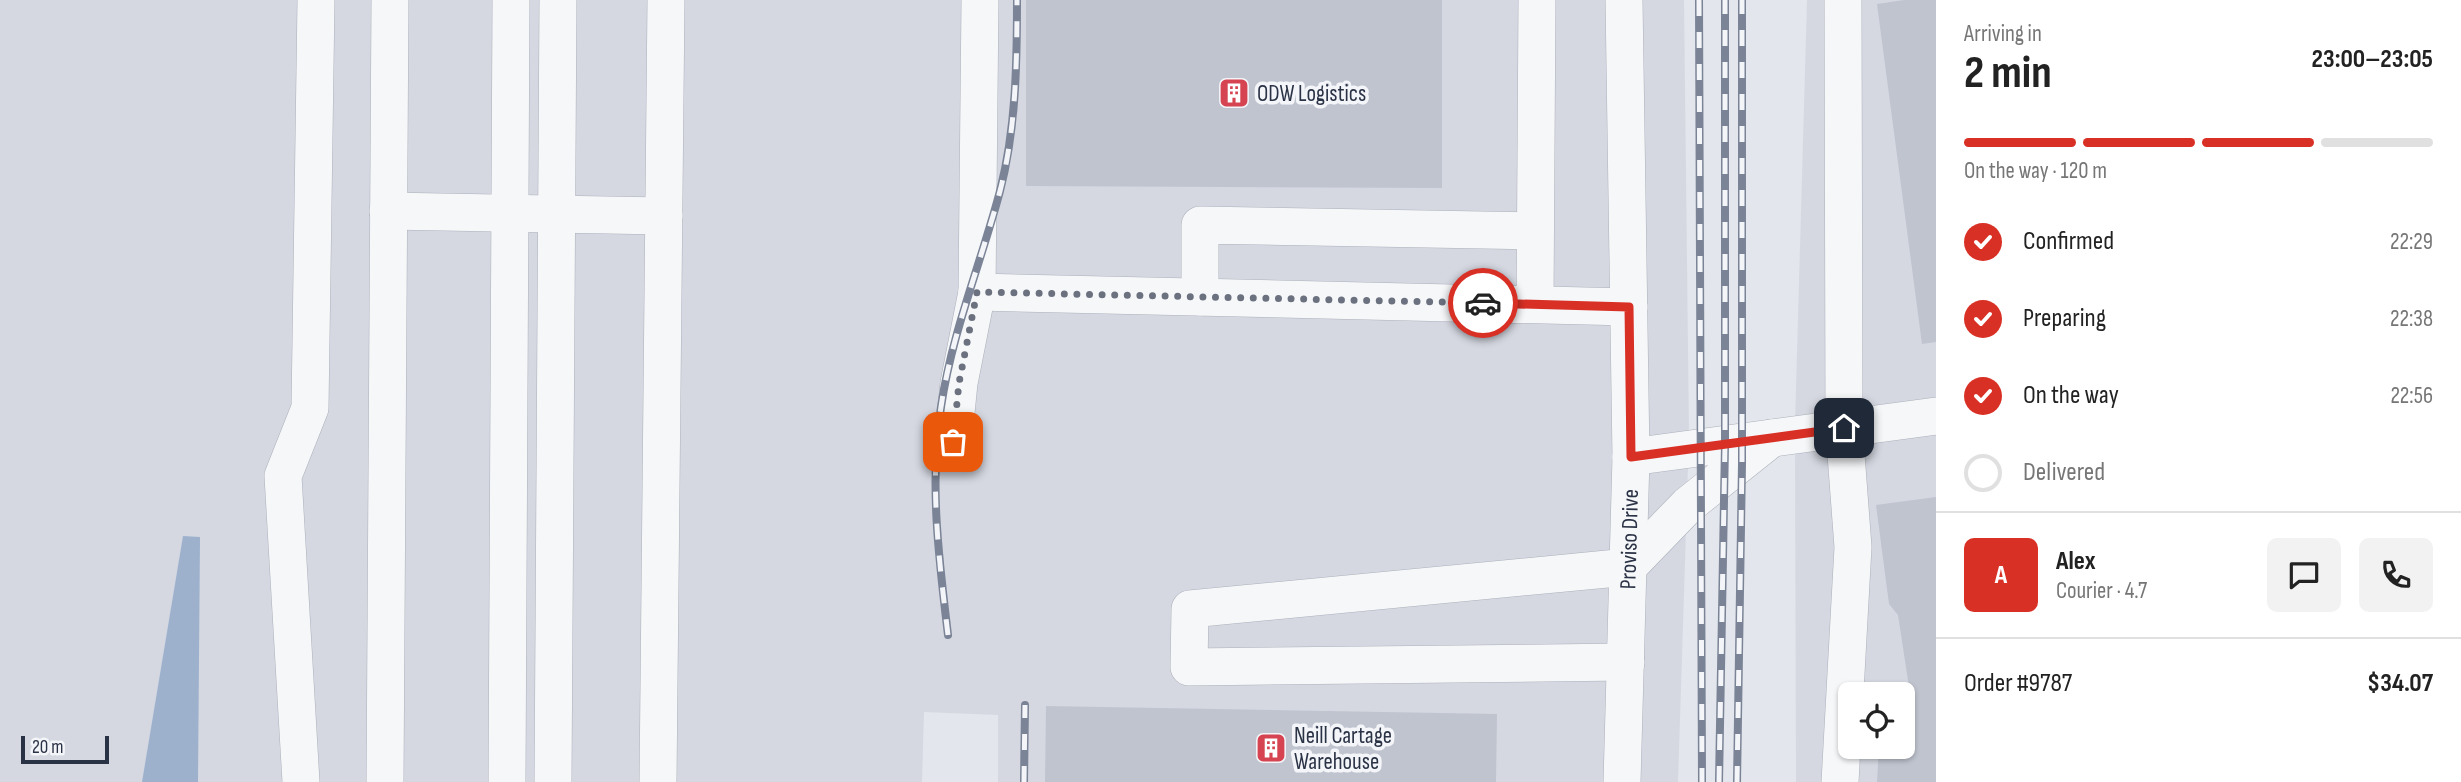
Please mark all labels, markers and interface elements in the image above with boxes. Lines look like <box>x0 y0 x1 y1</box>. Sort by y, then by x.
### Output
text: Arriving in <box>1964 20 2042 48</box>
text: 23:00–23:05 <box>2312 44 2433 75</box>
text: 2 min <box>1964 46 2052 101</box>
building icon: ODW Logistics <box>1217 76 1251 110</box>
place label: ODW Logistics <box>1257 80 1366 108</box>
text: On the way · 120 m <box>1964 157 2107 185</box>
icon: check <box>1964 223 2002 261</box>
text: Confirmed <box>2023 226 2114 257</box>
text: 22:29 <box>2390 228 2433 256</box>
courier <box>1448 268 1518 338</box>
icon: car <box>1464 284 1502 322</box>
icon: check <box>1964 300 2002 338</box>
text: Preparing <box>2023 303 2106 334</box>
text: 22:38 <box>2390 305 2433 333</box>
icon: check <box>1964 377 2002 415</box>
text: On the way <box>2023 380 2119 411</box>
text: 22:56 <box>2390 382 2433 410</box>
pin <box>1814 398 1874 458</box>
icon: home <box>1825 409 1863 447</box>
pin <box>923 412 983 472</box>
icon: bag <box>934 423 972 461</box>
text: Delivered <box>2023 457 2105 488</box>
street label: Proviso Drive <box>1614 489 1645 590</box>
button: chat <box>2267 538 2341 612</box>
button: phone <box>2359 538 2433 612</box>
text: Alex <box>2056 546 2096 577</box>
text: A <box>1995 560 2007 591</box>
text: Courier · 4.7 <box>2056 577 2147 605</box>
text: Order #9787 <box>1964 668 2072 699</box>
text: $34.07 <box>2367 668 2433 699</box>
map controls <box>1838 682 1915 759</box>
button: locate <box>1838 682 1915 759</box>
place label: Neill Cartage Warehouse <box>1294 722 1392 776</box>
building icon: Neill Cartage Warehouse <box>1254 731 1288 765</box>
scale bar <box>21 733 108 765</box>
text: 20 m <box>32 736 64 759</box>

